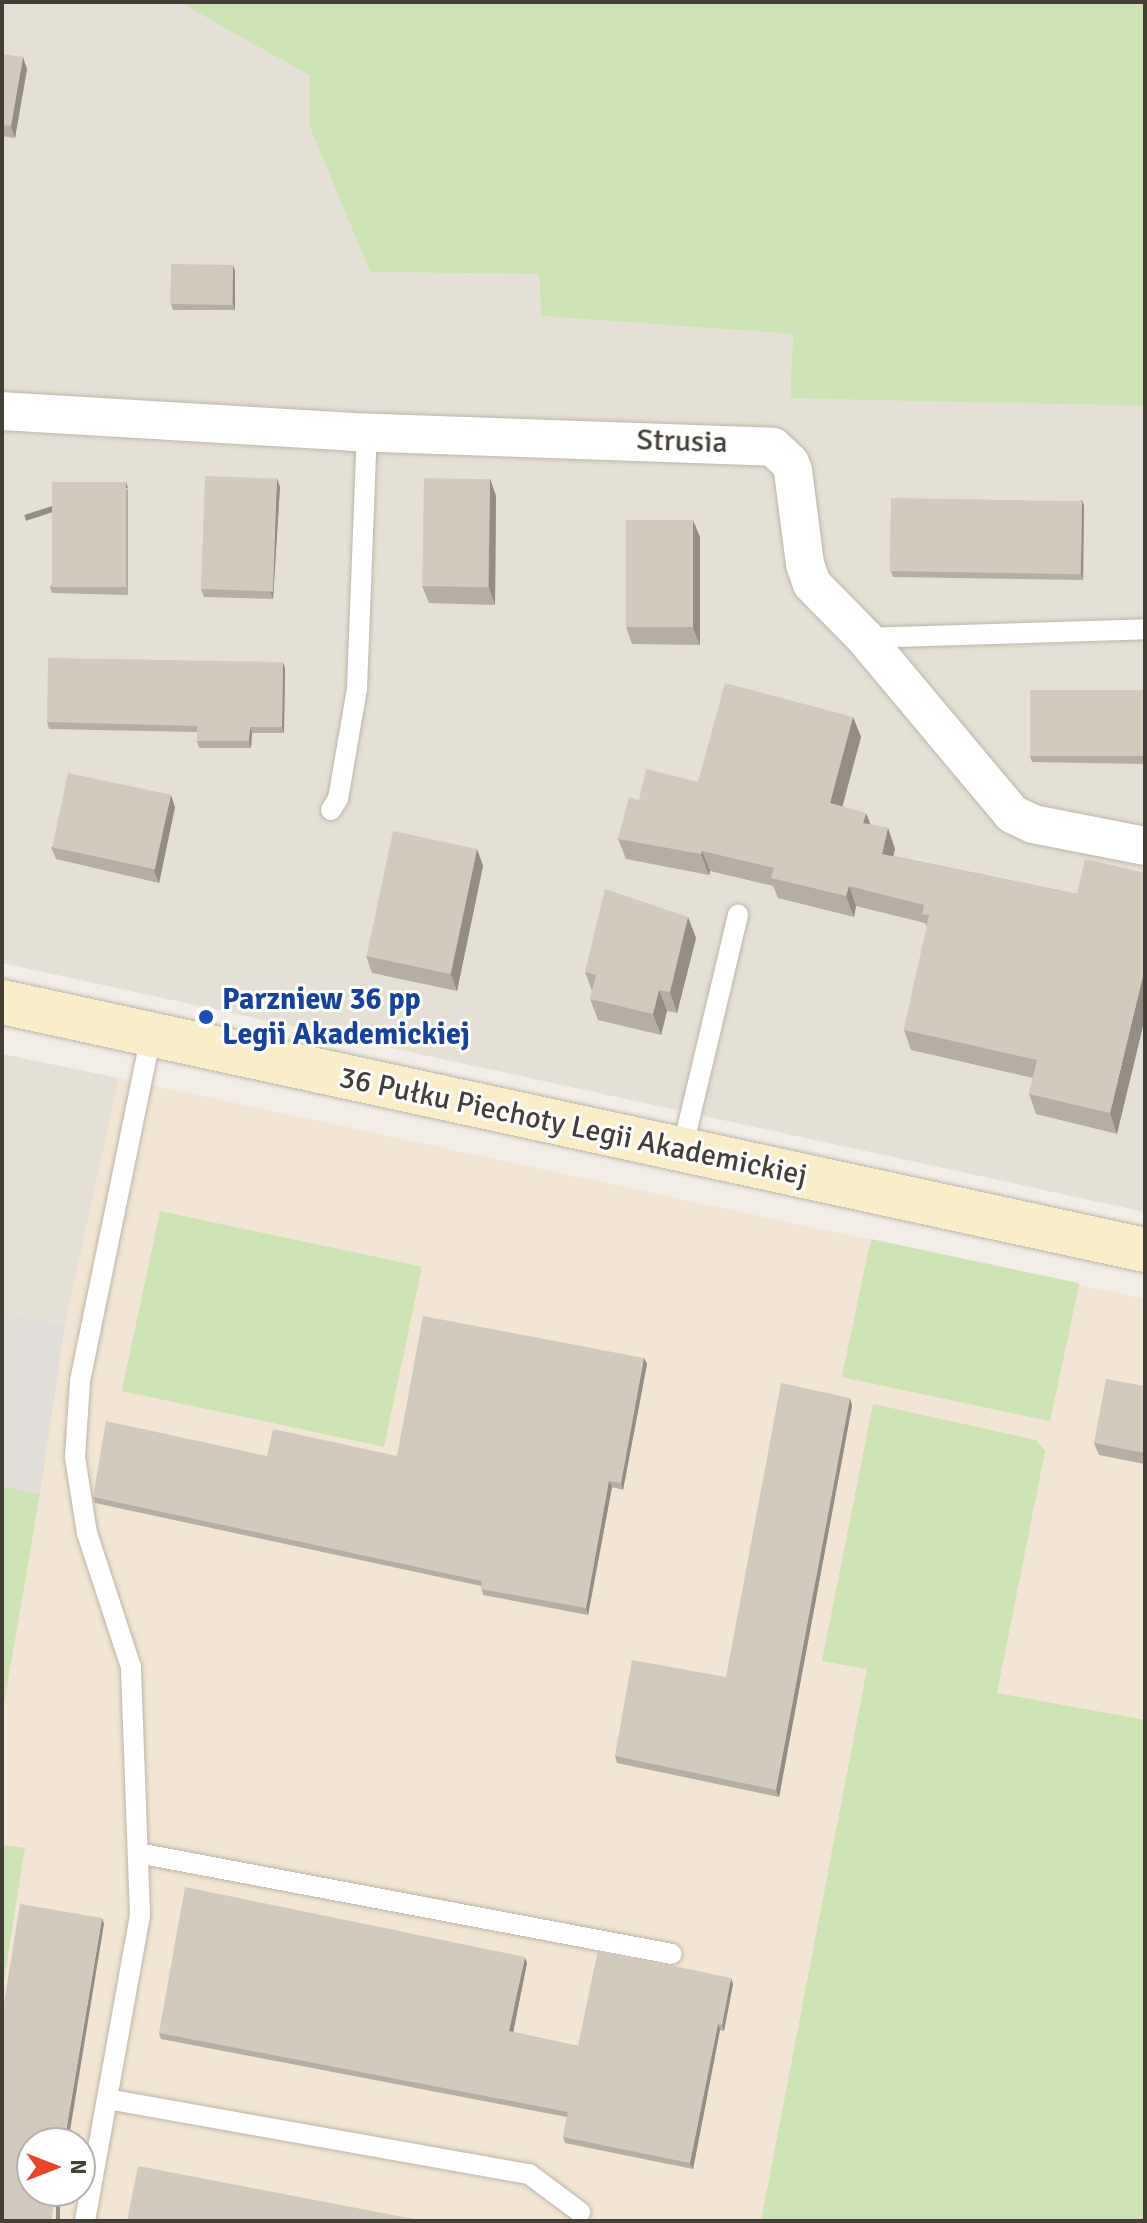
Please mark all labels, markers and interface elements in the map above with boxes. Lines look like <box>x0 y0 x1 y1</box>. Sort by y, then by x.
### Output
street label: Strusia <box>636 422 728 462</box>
place label: Parzniew 36 pp Legii Akademickiej <box>222 982 470 1052</box>
marker: Parzniew 36 pp Legii Akademickiej <box>197 1008 215 1026</box>
street label: 36 Pułku Piechoty Legii Akademickiej <box>336 1060 810 1194</box>
north arrow <box>16 2127 96 2207</box>
text: N <box>65 2159 92 2175</box>

